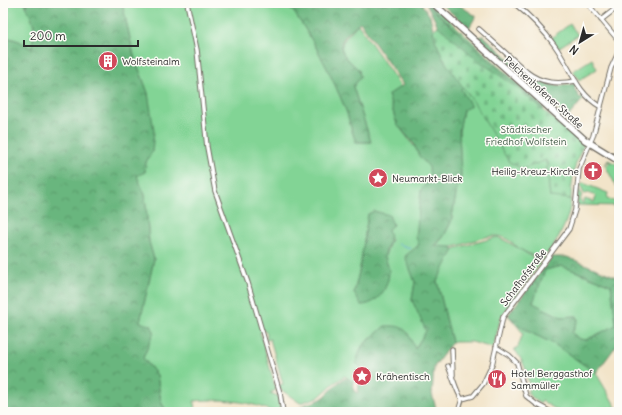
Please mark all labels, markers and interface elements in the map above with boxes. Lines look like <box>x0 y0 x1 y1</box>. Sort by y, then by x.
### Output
scale bar <box>24 22 138 48</box>
north arrow <box>560 22 600 62</box>
text: 200 m <box>30 28 66 43</box>
text: N <box>567 42 581 58</box>
building icon: Wolfsteinalm <box>97 50 119 72</box>
street label: Pelchenhofener Straße <box>501 53 586 131</box>
place label: Wolfsteinalm <box>122 55 180 68</box>
park label: Städtischer Friedhof Wolfstein <box>486 123 567 148</box>
church icon: Heilig-Kreuz-Kirche <box>582 160 604 182</box>
place label: Heilig-Kreuz-Kirche <box>491 165 579 178</box>
place icon: Neumarkt-Blick <box>367 167 389 189</box>
place label: Neumarkt-Blick <box>392 172 462 185</box>
street label: Schafhofstraße <box>498 246 549 309</box>
place icon: Krähentisch <box>351 365 373 387</box>
place label: Hotel Berggasthof Sammüller <box>511 367 593 392</box>
restaurant icon: Hotel Berggasthof Sammüller <box>486 368 508 390</box>
place label: Krähentisch <box>376 370 430 383</box>

